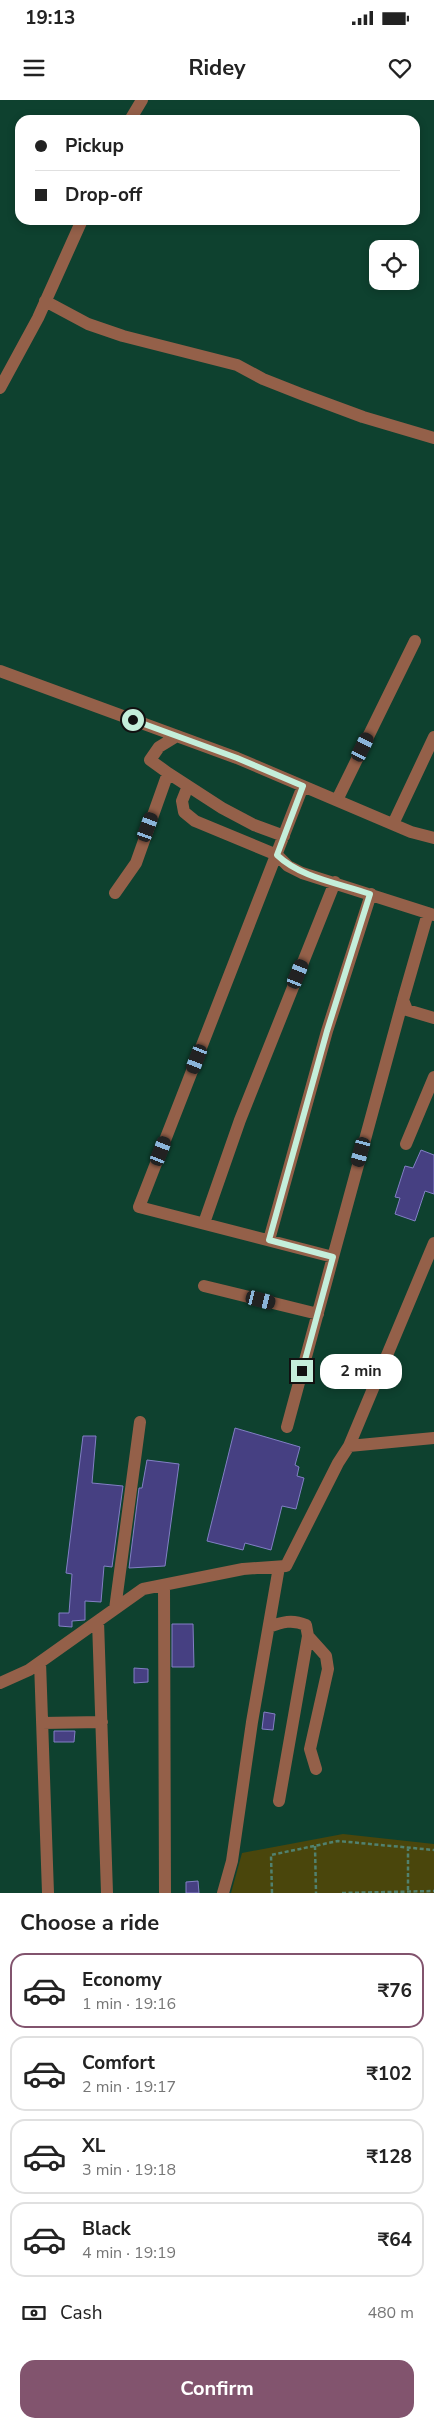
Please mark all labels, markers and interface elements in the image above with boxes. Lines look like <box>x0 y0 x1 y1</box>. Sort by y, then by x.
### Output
text: 19:13 <box>25 5 75 31</box>
text: Ridey <box>188 53 246 83</box>
icon: menu <box>20 54 48 82</box>
icon: heart <box>386 54 414 82</box>
text: Pickup <box>65 133 124 159</box>
text: Drop-off <box>65 182 142 208</box>
map controls <box>369 240 419 290</box>
button: locate <box>369 240 419 290</box>
route start <box>122 709 144 731</box>
car <box>349 730 376 764</box>
car <box>135 810 160 844</box>
car <box>285 957 310 991</box>
car <box>184 1042 209 1076</box>
car <box>148 1134 173 1168</box>
car <box>349 1136 372 1168</box>
car <box>244 1289 277 1311</box>
callout: 2 min <box>320 1354 402 1388</box>
route end <box>291 1360 313 1382</box>
text: 2 min <box>340 1360 382 1382</box>
text: Choose a ride <box>20 1908 159 1938</box>
text: Economy <box>82 1967 162 1993</box>
icon: car <box>22 1968 67 2013</box>
text: ₹76 <box>378 1978 412 2004</box>
text: 1 min · 19:16 <box>82 1993 176 2015</box>
text: Comfort <box>82 2050 155 2076</box>
icon: car <box>22 2051 67 2096</box>
text: ₹102 <box>366 2061 412 2087</box>
text: 2 min · 19:17 <box>82 2076 176 2098</box>
text: XL <box>82 2133 105 2159</box>
icon: car <box>22 2134 67 2179</box>
text: ₹128 <box>366 2144 412 2170</box>
text: 3 min · 19:18 <box>82 2159 176 2181</box>
text: Black <box>82 2216 131 2242</box>
icon: car <box>22 2217 67 2262</box>
text: ₹64 <box>378 2227 412 2253</box>
text: 4 min · 19:19 <box>82 2242 176 2264</box>
icon: cash <box>20 2299 48 2327</box>
text: Cash <box>60 2300 102 2326</box>
text: 480 m <box>367 2302 414 2324</box>
button: Confirm <box>20 2360 414 2418</box>

